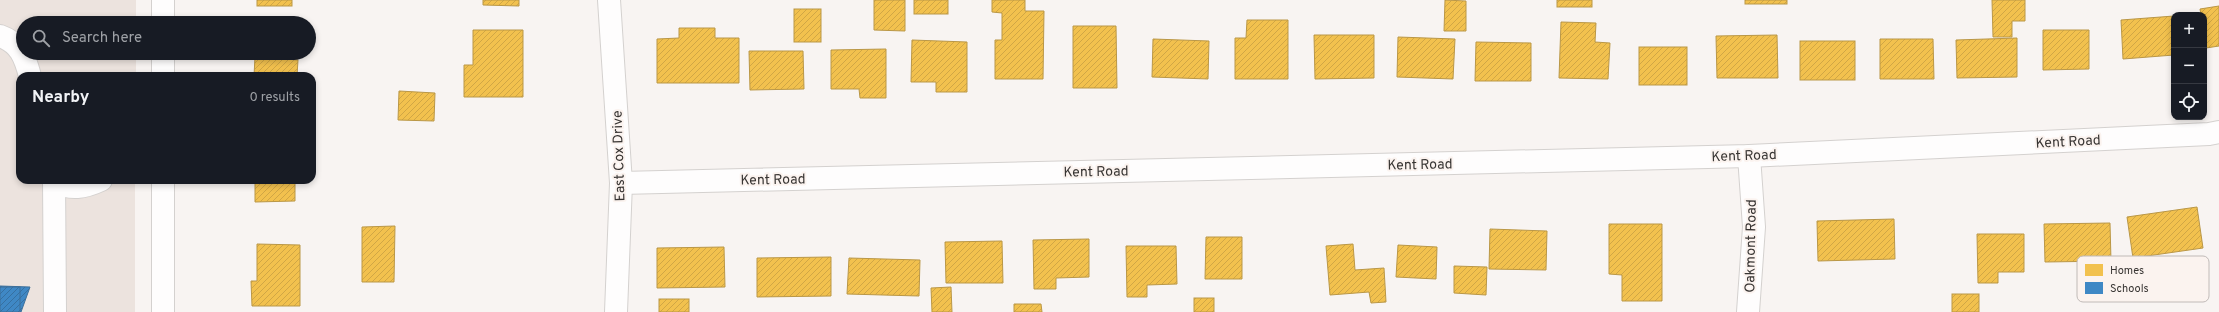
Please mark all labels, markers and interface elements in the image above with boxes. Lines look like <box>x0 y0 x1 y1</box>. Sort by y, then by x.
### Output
map controls <box>2171 12 2207 120</box>
button: + <box>2171 12 2207 48</box>
search box <box>16 16 316 60</box>
icon: search <box>30 27 52 49</box>
text: Search here <box>62 29 142 48</box>
button: − <box>2171 48 2207 84</box>
button: locate <box>2171 84 2207 120</box>
text: Nearby <box>32 87 89 109</box>
text: 0 results <box>249 90 300 106</box>
street label: East Cox Drive <box>609 110 630 202</box>
street label: Kent Road <box>2035 132 2101 153</box>
street label: Kent Road <box>1711 147 1777 166</box>
street label: Kent Road <box>1387 156 1453 175</box>
street label: Kent Road <box>1063 163 1129 182</box>
street label: Kent Road <box>740 171 806 190</box>
street label: Oakmont Road <box>1742 199 1761 293</box>
legend <box>2077 256 2209 302</box>
text: Homes <box>2110 264 2144 278</box>
text: Schools <box>2110 282 2149 296</box>

